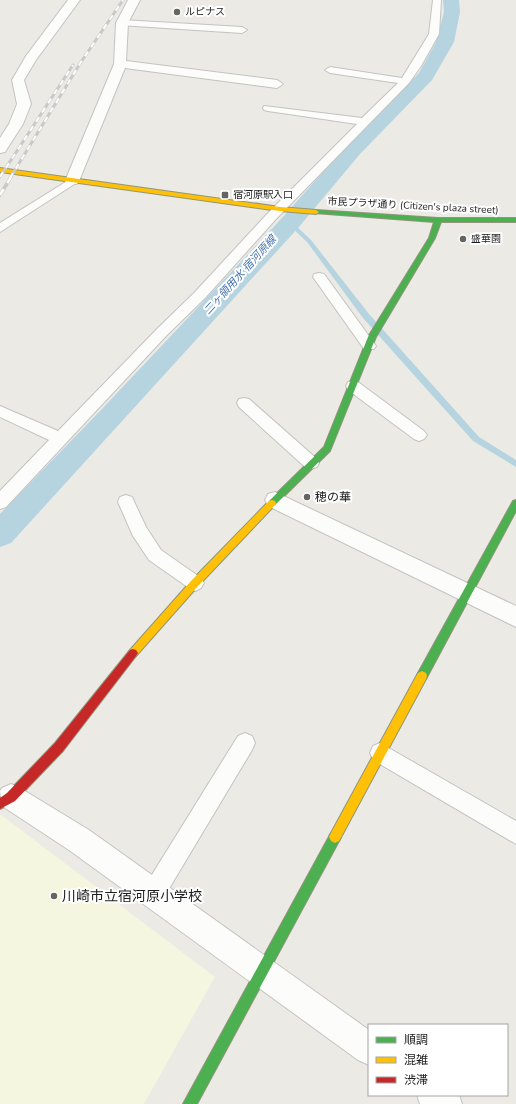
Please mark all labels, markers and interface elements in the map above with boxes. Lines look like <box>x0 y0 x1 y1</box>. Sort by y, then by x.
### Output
place label: ルピナス <box>185 5 225 19</box>
marker: ルピナス <box>172 7 182 17</box>
place label: 宿河原駅入口 <box>233 188 293 202</box>
marker: 宿河原駅入口 <box>220 190 230 200</box>
street label: 市民プラザ通り (Citizen's plaza street) <box>327 195 499 217</box>
water label: 二ヶ領用水 宿河原線 <box>200 231 281 318</box>
place label: 盛華園 <box>471 232 501 246</box>
marker: 盛華園 <box>458 234 468 244</box>
place label: 穂の華 <box>315 489 351 505</box>
marker: 穂の華 <box>302 492 312 502</box>
place label: 川崎市立宿河原小学校 <box>62 887 202 906</box>
marker: 川崎市立宿河原小学校 <box>49 891 59 901</box>
legend <box>368 1024 508 1096</box>
text: 順調 <box>404 1032 428 1048</box>
text: 混雑 <box>404 1052 428 1068</box>
text: 渋滞 <box>404 1072 428 1088</box>

